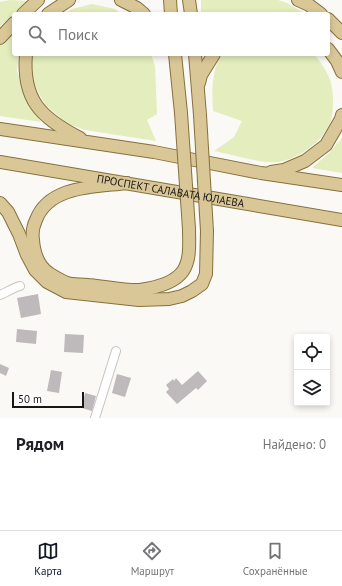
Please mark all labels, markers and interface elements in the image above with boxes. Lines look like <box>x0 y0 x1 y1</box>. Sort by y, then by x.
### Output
search box <box>12 12 330 56</box>
icon: search <box>26 23 48 45</box>
text: Поиск <box>58 25 98 44</box>
street label: ПРОСПЕКТ САЛАВАТА ЮЛАЕВА <box>96 172 246 210</box>
map controls <box>294 334 330 406</box>
button: locate <box>294 334 330 370</box>
button: layers <box>294 370 330 406</box>
scale bar <box>12 390 84 409</box>
text: 50 m <box>18 392 42 406</box>
text: Рядом <box>16 433 64 455</box>
text: Найдено: 0 <box>263 436 326 453</box>
tab: Карта <box>34 540 62 578</box>
tab: Маршрут <box>131 540 174 578</box>
tab: Сохранённые <box>243 540 308 578</box>

